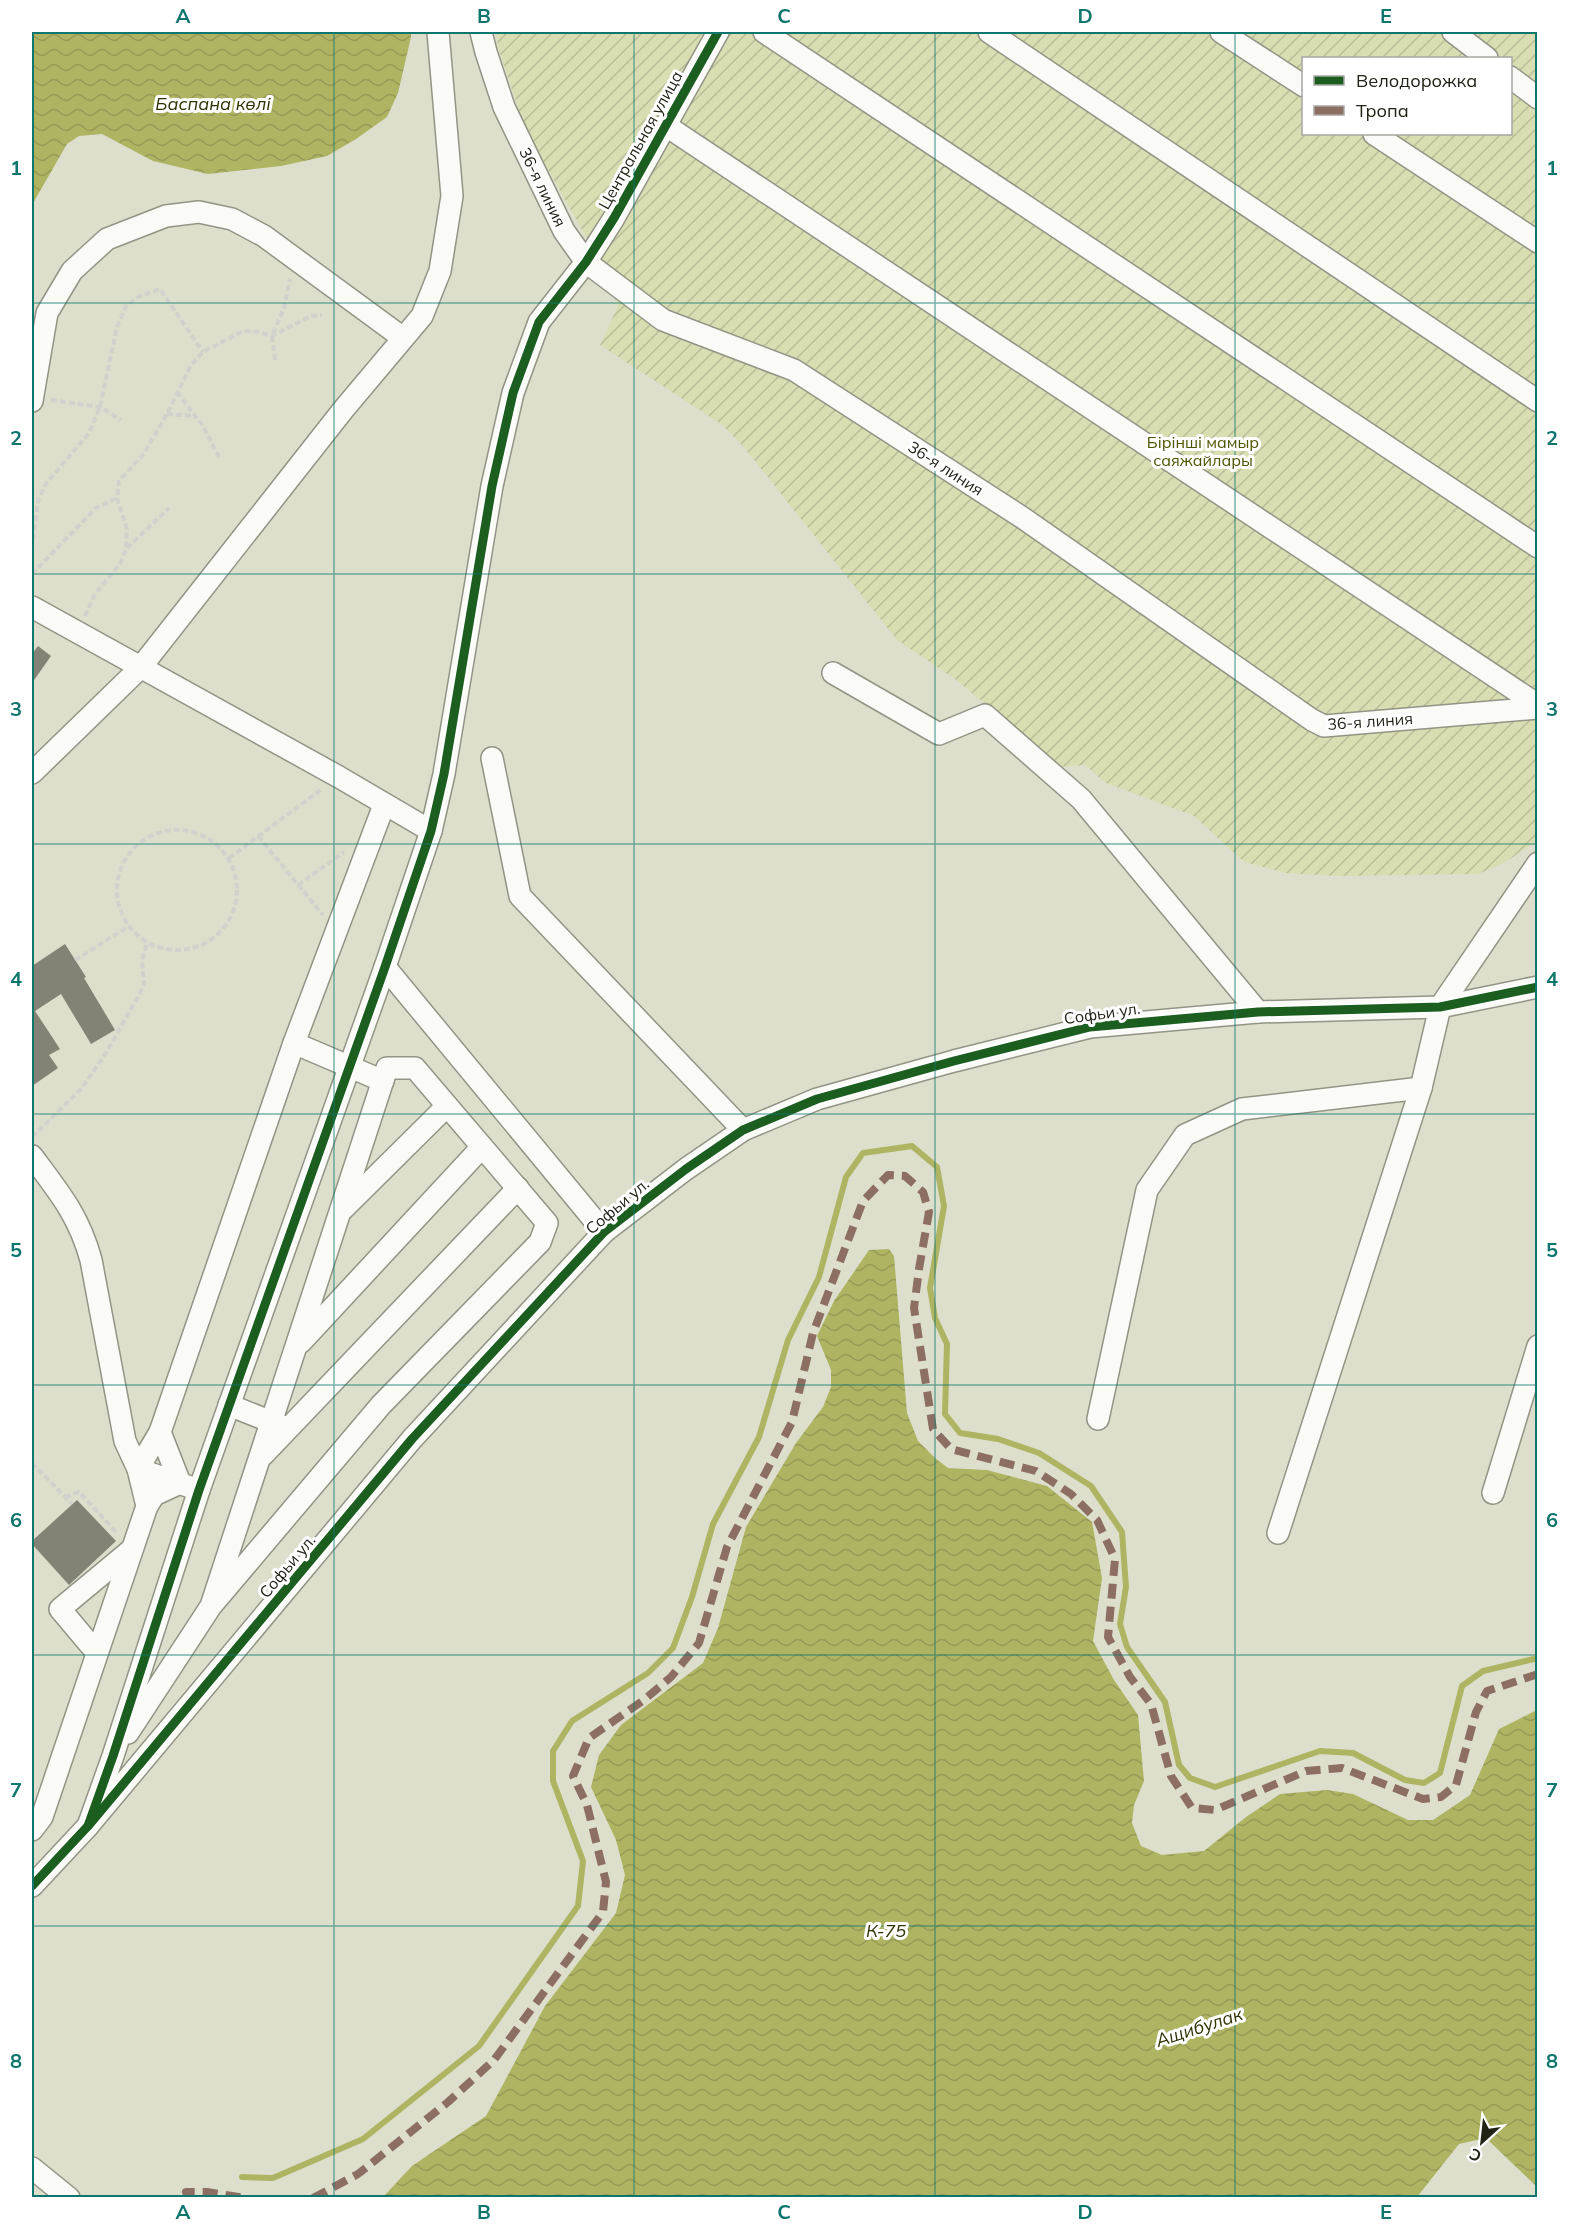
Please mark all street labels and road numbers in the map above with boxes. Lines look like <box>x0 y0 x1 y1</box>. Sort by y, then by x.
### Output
street label: Центральная улица <box>594 67 686 213</box>
street label: 36-я линия <box>515 144 571 230</box>
street label: 36-я линия <box>905 436 987 500</box>
street label: 36-я линия <box>1327 708 1413 734</box>
street label: Софьи ул. <box>1063 998 1141 1028</box>
street label: Софьи ул. <box>581 1174 653 1238</box>
street label: Софьи ул. <box>255 1530 319 1602</box>

